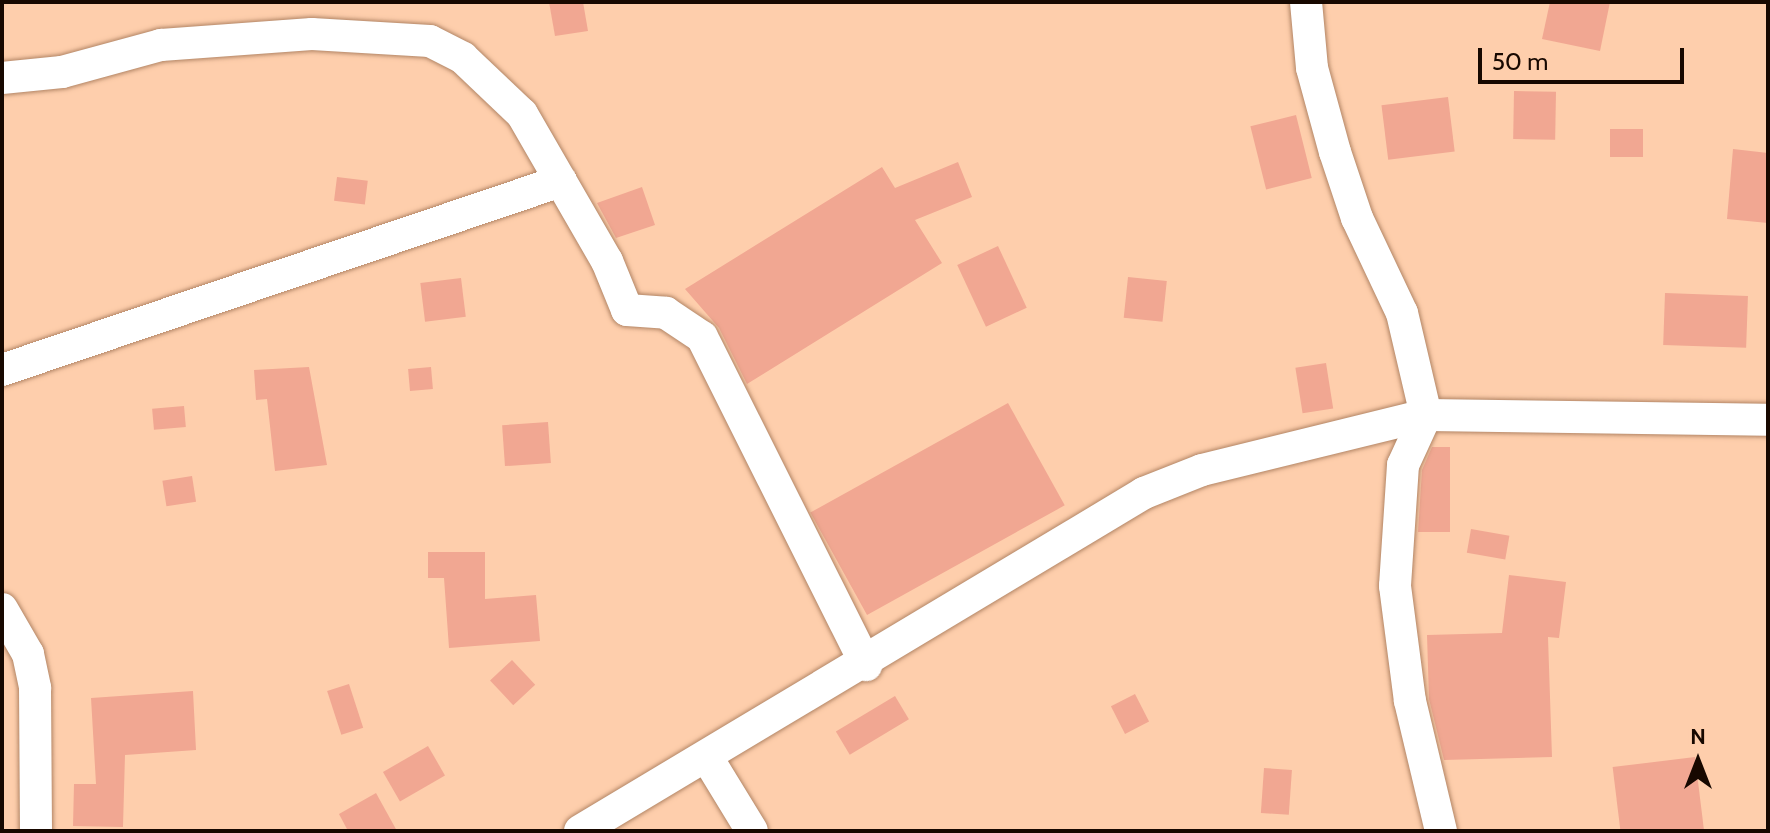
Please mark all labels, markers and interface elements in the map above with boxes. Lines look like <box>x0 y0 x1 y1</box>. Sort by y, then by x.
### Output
scale bar <box>1482 32 1688 82</box>
text: 50 m <box>1492 47 1548 76</box>
north arrow <box>1658 721 1738 801</box>
text: N <box>1690 723 1706 750</box>

